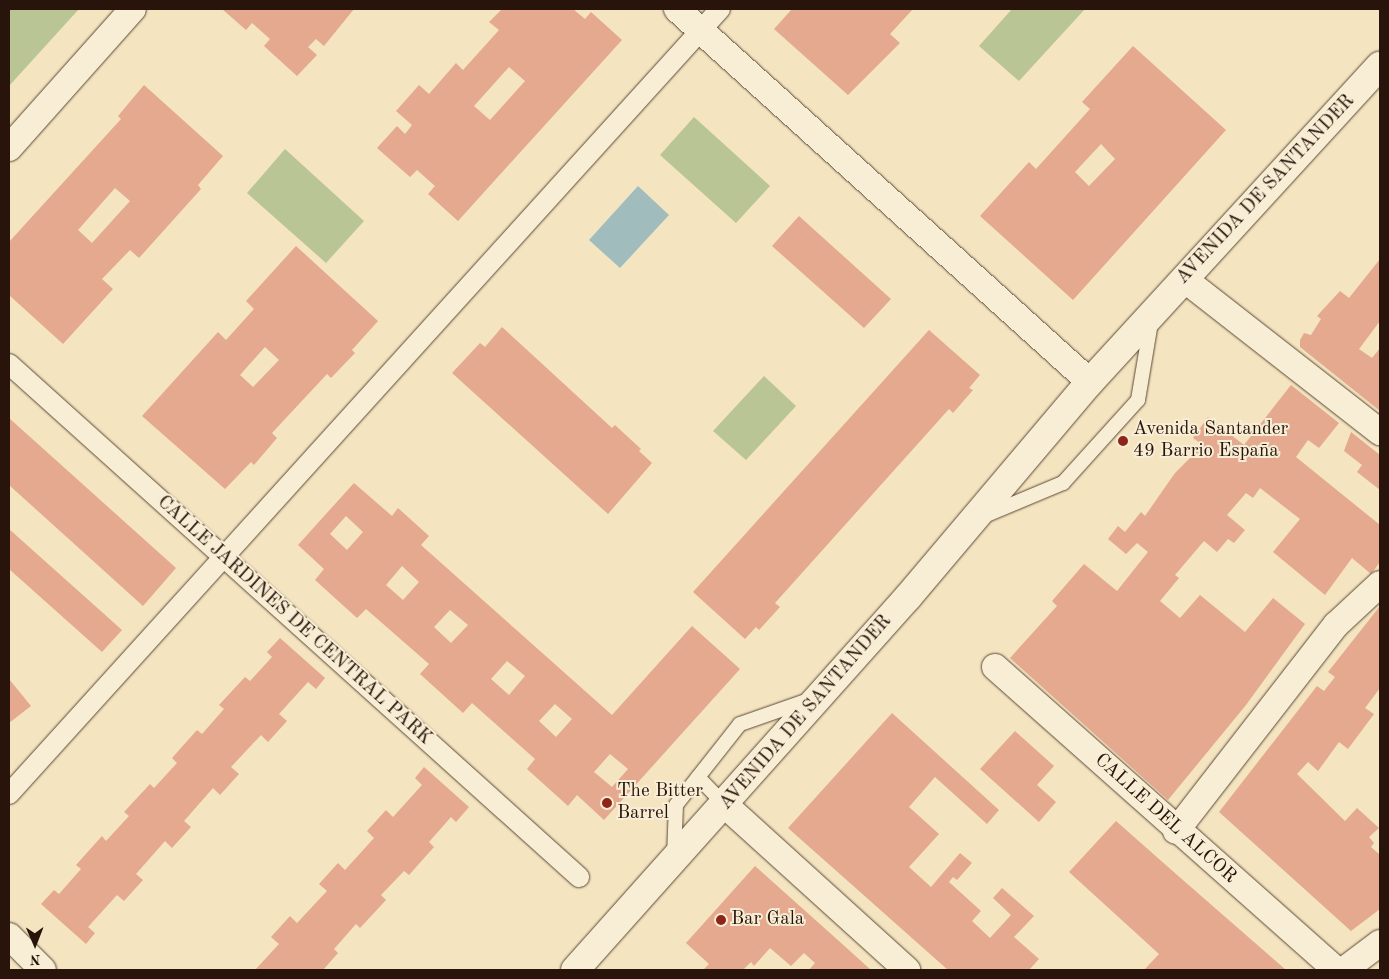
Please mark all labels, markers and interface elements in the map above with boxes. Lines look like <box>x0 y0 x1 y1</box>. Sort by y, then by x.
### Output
street label: AVENIDA DE SANTANDER <box>1172 90 1360 290</box>
place label: Avenida Santander 49 Barrio España <box>1133 419 1288 463</box>
marker: Avenida Santander 49 Barrio España <box>1117 435 1129 447</box>
street label: CALLE JARDINES DE CENTRAL PARK <box>152 491 436 751</box>
street label: AVENIDA DE SANTANDER <box>715 611 897 815</box>
street label: CALLE DEL ALCOR <box>1089 749 1241 889</box>
place label: The Bitter Barrel <box>617 781 703 825</box>
marker: The Bitter Barrel <box>601 797 613 809</box>
place label: Bar Gala <box>731 909 804 931</box>
marker: Bar Gala <box>715 914 727 926</box>
north arrow <box>10 919 60 969</box>
text: N <box>30 952 41 966</box>

